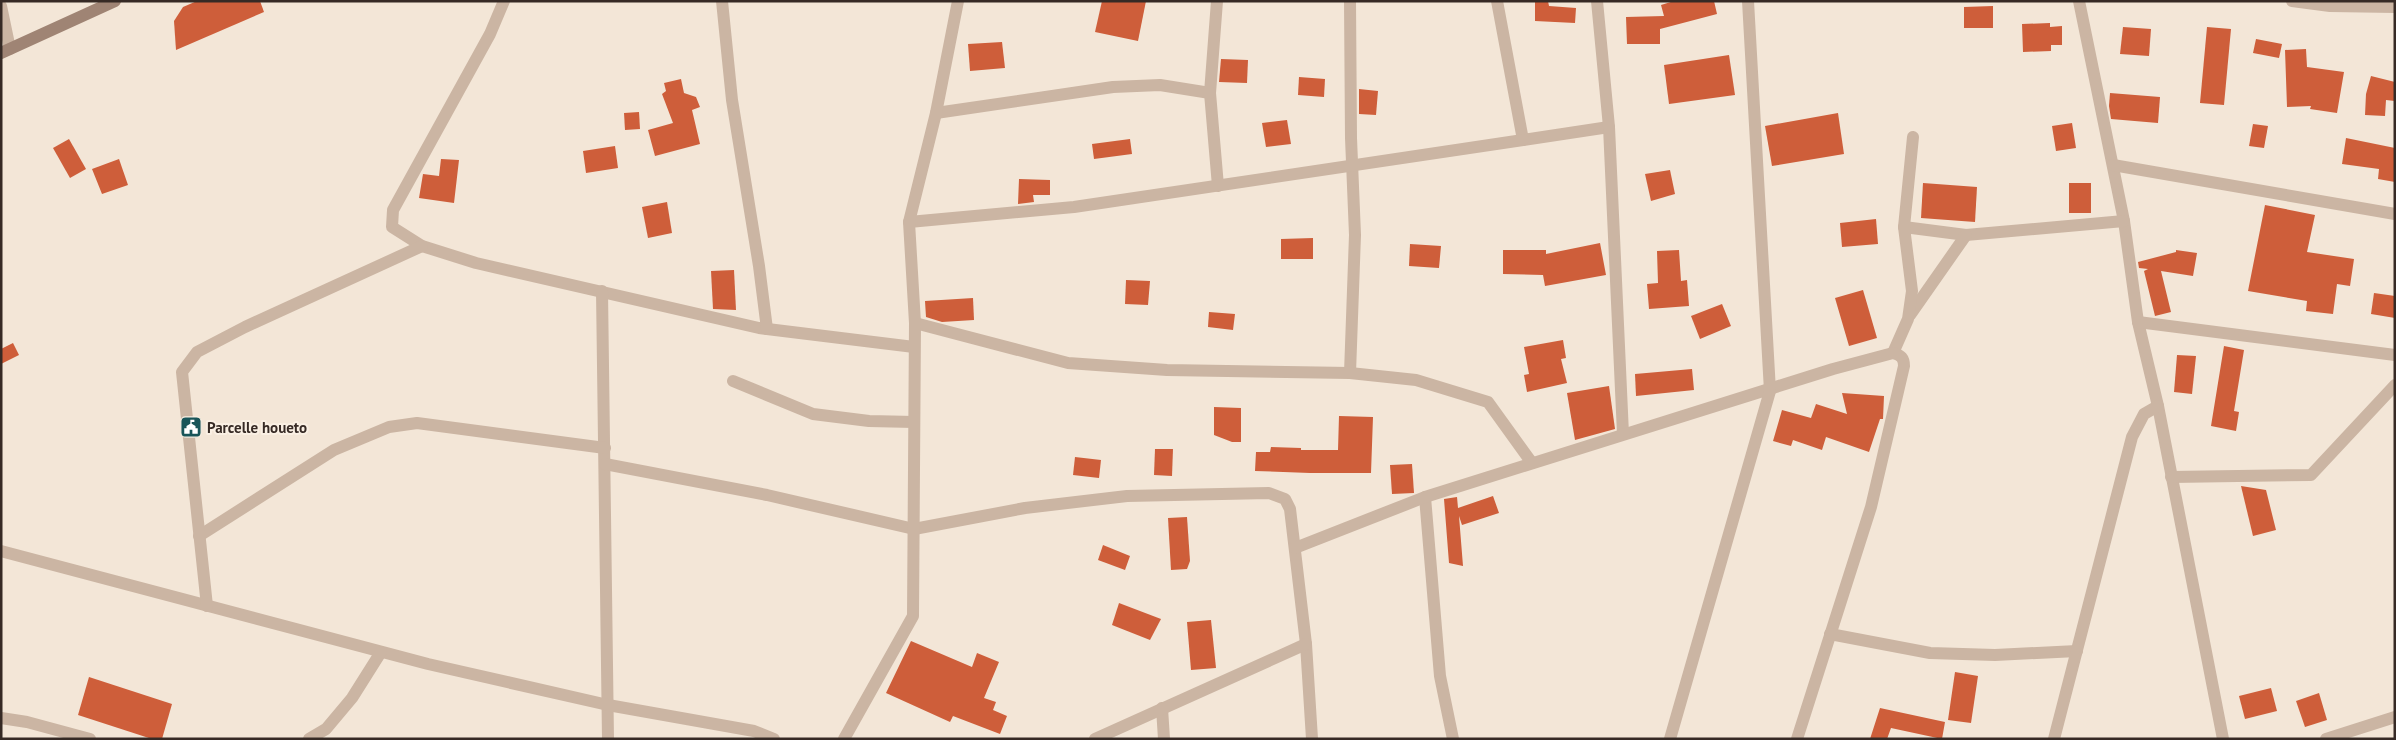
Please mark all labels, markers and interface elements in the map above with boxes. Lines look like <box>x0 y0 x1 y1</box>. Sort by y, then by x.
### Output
public building icon: Parcelle houeto <box>179 415 203 439</box>
place label: Parcelle houeto <box>207 418 307 437</box>

